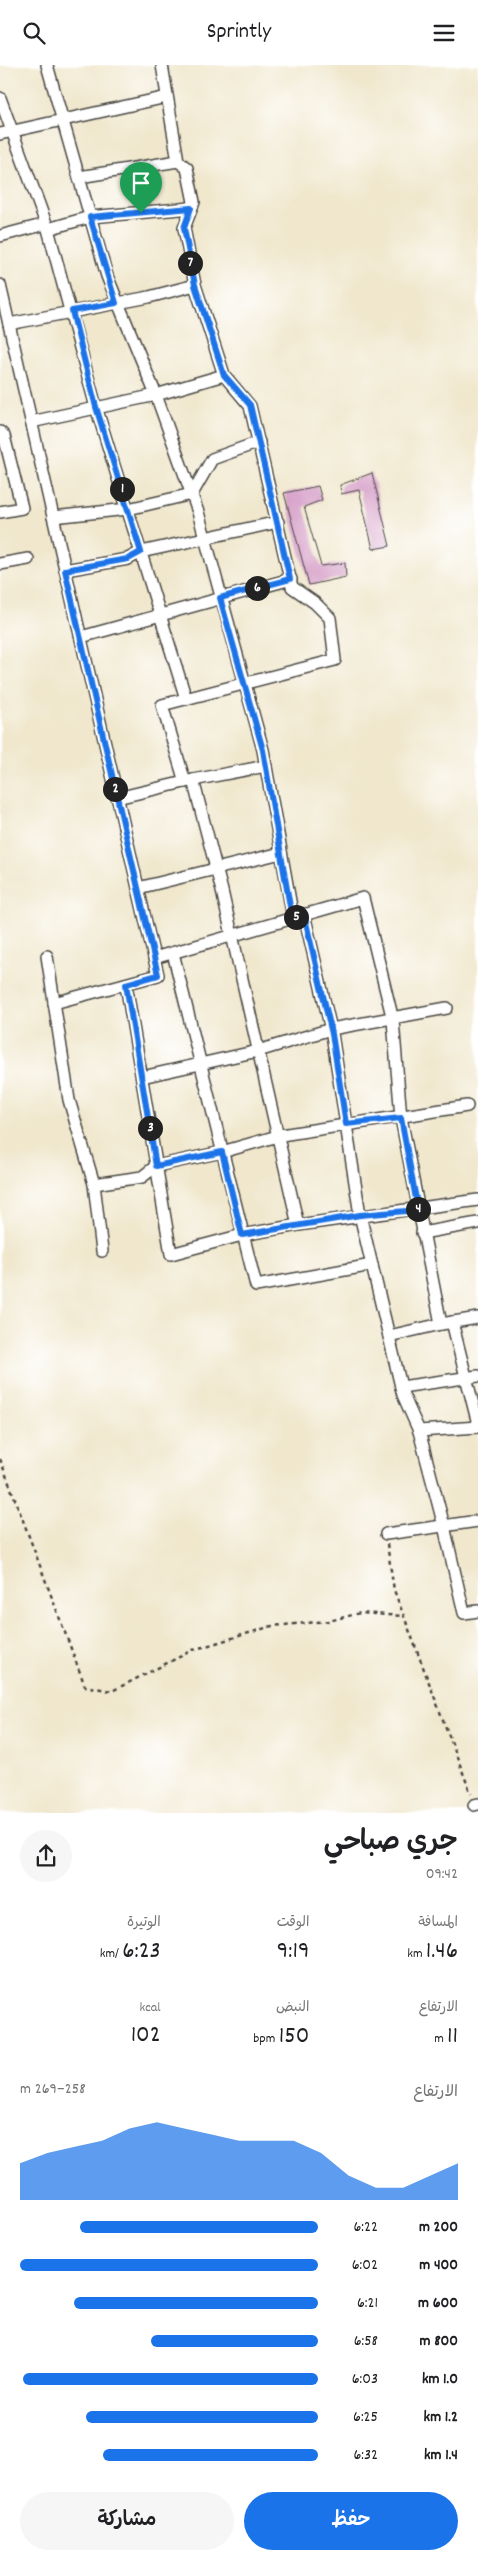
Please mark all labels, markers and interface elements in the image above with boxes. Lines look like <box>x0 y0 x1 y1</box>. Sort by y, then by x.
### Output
text: Sprintly <box>207 17 271 48</box>
icon: search <box>20 19 48 47</box>
icon: menu <box>430 19 458 47</box>
pin <box>120 162 162 213</box>
icon: arrive <box>127 169 155 197</box>
pin: 7 <box>178 251 202 275</box>
text: 7 <box>188 253 193 273</box>
pin: 1 <box>110 477 134 501</box>
text: 1 <box>121 479 124 499</box>
pin: 6 <box>244 575 270 601</box>
text: 6 <box>254 578 261 598</box>
pin: 2 <box>102 777 128 801</box>
text: 2 <box>112 779 119 799</box>
pin: 5 <box>284 905 308 929</box>
text: 5 <box>293 907 300 927</box>
pin: 3 <box>138 1115 162 1141</box>
text: 3 <box>147 1118 154 1138</box>
pin: 4 <box>406 1197 430 1221</box>
text: 4 <box>416 1199 421 1219</box>
text: جري صباحي <box>324 1824 458 1864</box>
button: share <box>20 1830 72 1882</box>
text: 09:42 <box>426 1863 458 1886</box>
text: الوتيرة <box>127 1913 161 1933</box>
text: الوقت <box>277 1913 309 1933</box>
text: المسافة <box>418 1913 458 1933</box>
text: 6:23 <box>122 1934 161 1970</box>
text: 9:19 <box>277 1934 309 1970</box>
text: 1.46 <box>426 1934 458 1970</box>
text: /km <box>100 1944 122 1964</box>
text: km <box>407 1944 426 1964</box>
text: kcal <box>139 1998 161 2018</box>
text: النبض <box>276 1998 309 2018</box>
text: الارتفاع <box>419 1998 458 2018</box>
text: 102 <box>131 2018 161 2054</box>
text: 150 <box>279 2019 309 2055</box>
text: 11 <box>447 2019 458 2055</box>
text: bpm <box>253 2029 279 2049</box>
text: m <box>434 2029 447 2049</box>
text: 258–269 m <box>20 2078 86 2101</box>
text: الارتفاع <box>413 2081 458 2104</box>
text: 6:22 <box>354 2216 378 2239</box>
text: 200 m <box>419 2216 458 2239</box>
text: 6:02 <box>352 2254 378 2277</box>
text: 400 m <box>419 2254 458 2277</box>
text: 6:21 <box>357 2292 378 2315</box>
text: 600 m <box>418 2292 458 2315</box>
text: 6:58 <box>354 2330 378 2353</box>
text: 800 m <box>419 2330 458 2353</box>
text: 6:03 <box>352 2368 378 2391</box>
text: 1.0 km <box>422 2368 458 2391</box>
text: 6:25 <box>353 2406 378 2429</box>
text: 1.2 km <box>424 2406 458 2429</box>
text: 6:32 <box>353 2444 378 2467</box>
text: 1.4 km <box>424 2444 458 2467</box>
button: مشاركة <box>20 2492 234 2550</box>
button: حفظ <box>244 2492 458 2550</box>

